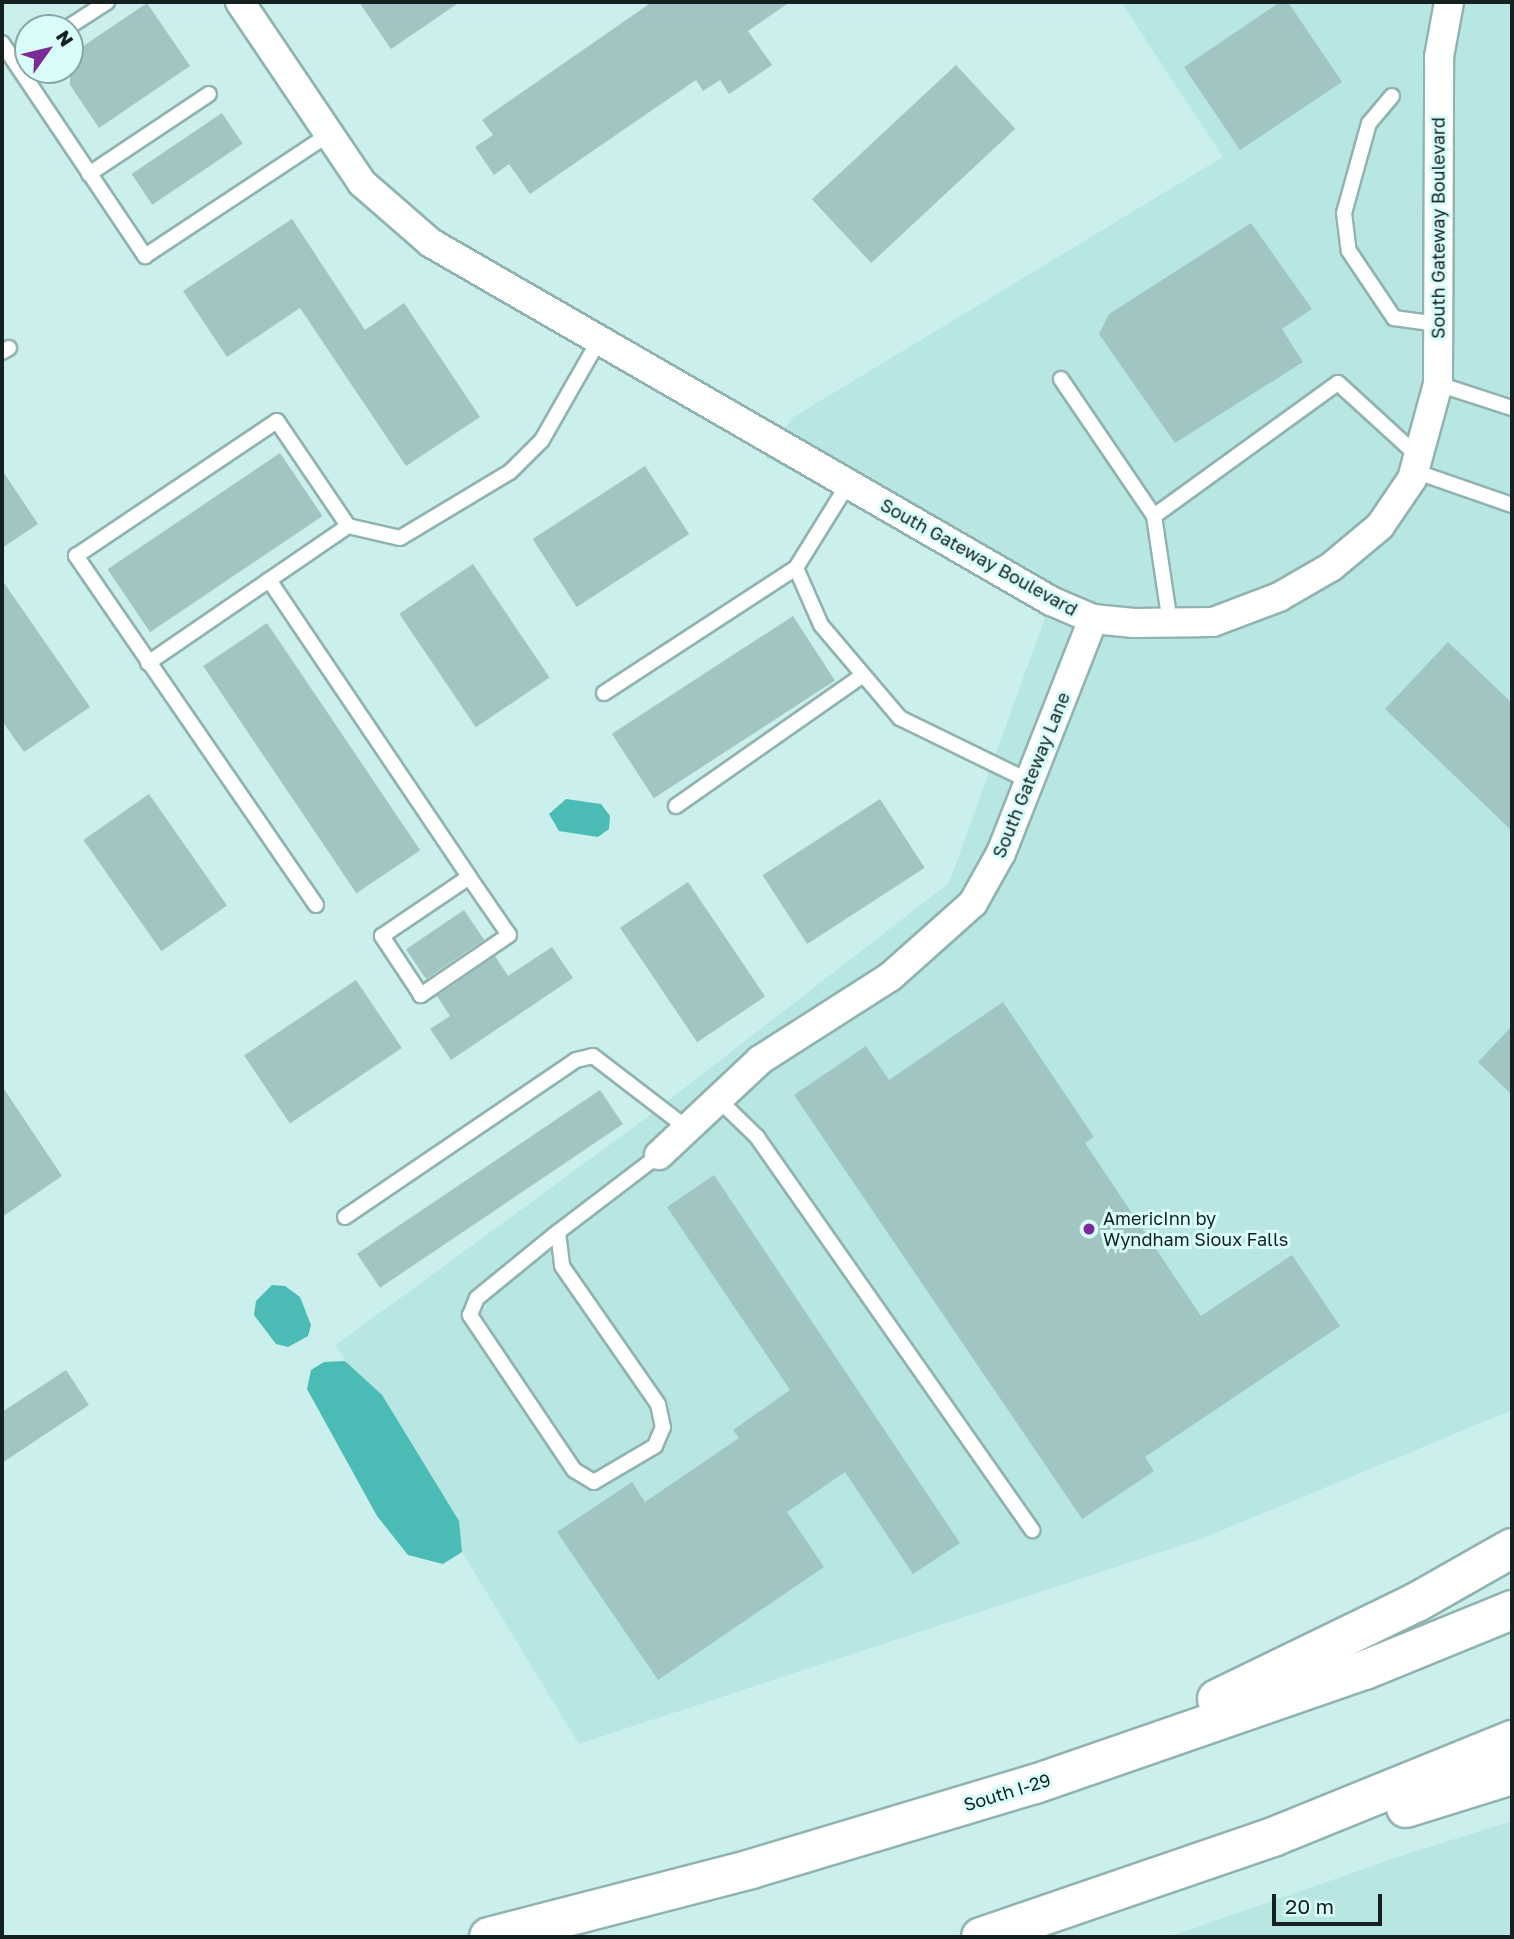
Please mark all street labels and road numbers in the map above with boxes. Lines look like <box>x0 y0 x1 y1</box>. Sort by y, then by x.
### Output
street label: South Gateway Boulevard <box>1427 117 1449 339</box>
street label: South Gateway Boulevard <box>877 494 1081 620</box>
street label: South Gateway Lane <box>988 689 1074 861</box>
street label: South I-29 <box>961 1769 1053 1815</box>

